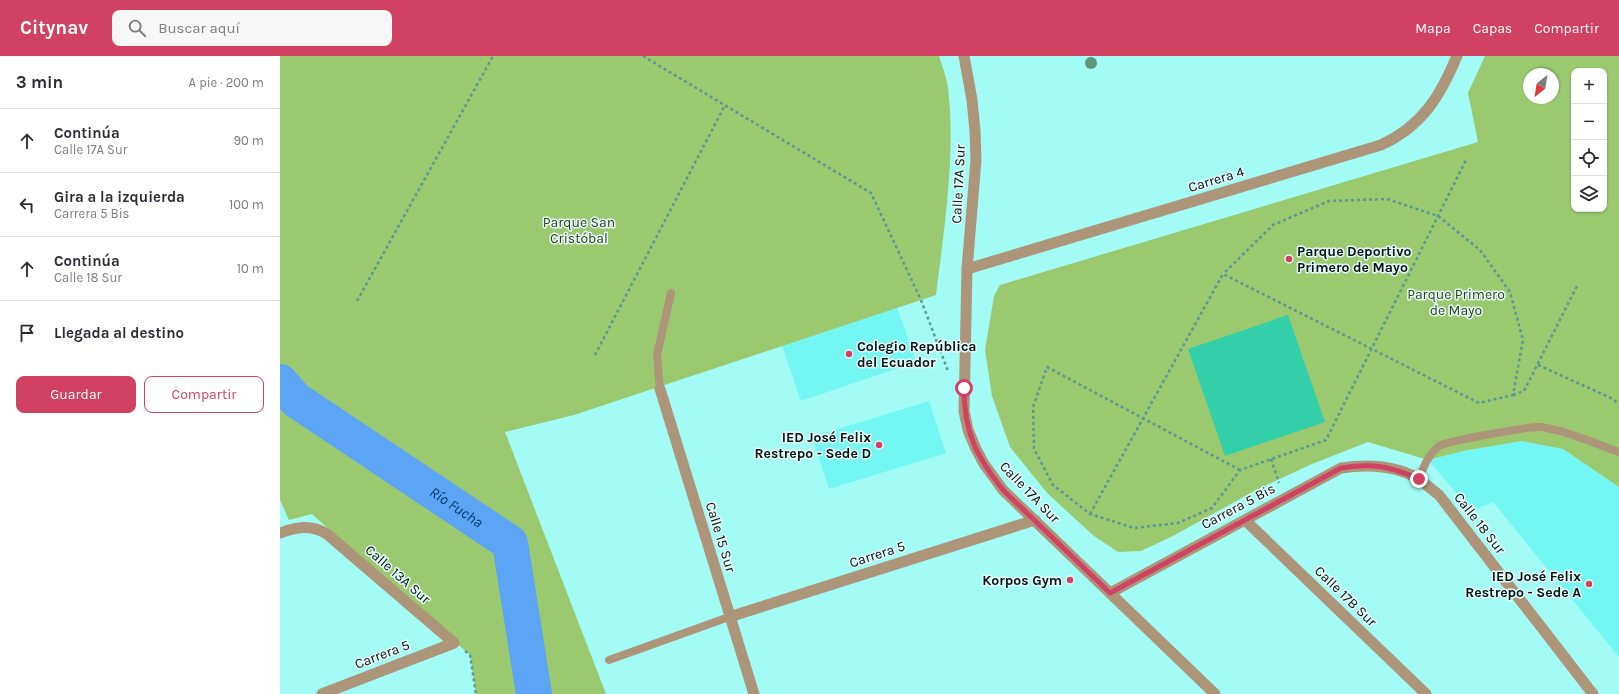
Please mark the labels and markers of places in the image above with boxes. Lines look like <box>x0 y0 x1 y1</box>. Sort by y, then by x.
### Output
place label: Parque Deportivo Primero de Mayo <box>1297 243 1411 276</box>
marker: Parque Deportivo Primero de Mayo <box>1284 254 1294 264</box>
place label: Colegio República del Ecuador <box>857 338 976 371</box>
marker: Colegio República del Ecuador <box>844 349 854 359</box>
place label: IED José Felix Restrepo - Sede D <box>754 429 871 462</box>
marker: IED José Felix Restrepo - Sede D <box>874 440 884 450</box>
place label: IED José Felix Restrepo - Sede A <box>1465 568 1581 601</box>
place label: Korpos Gym <box>982 572 1062 589</box>
marker: Korpos Gym <box>1065 575 1075 585</box>
marker: IED José Felix Restrepo - Sede A <box>1584 579 1594 589</box>

